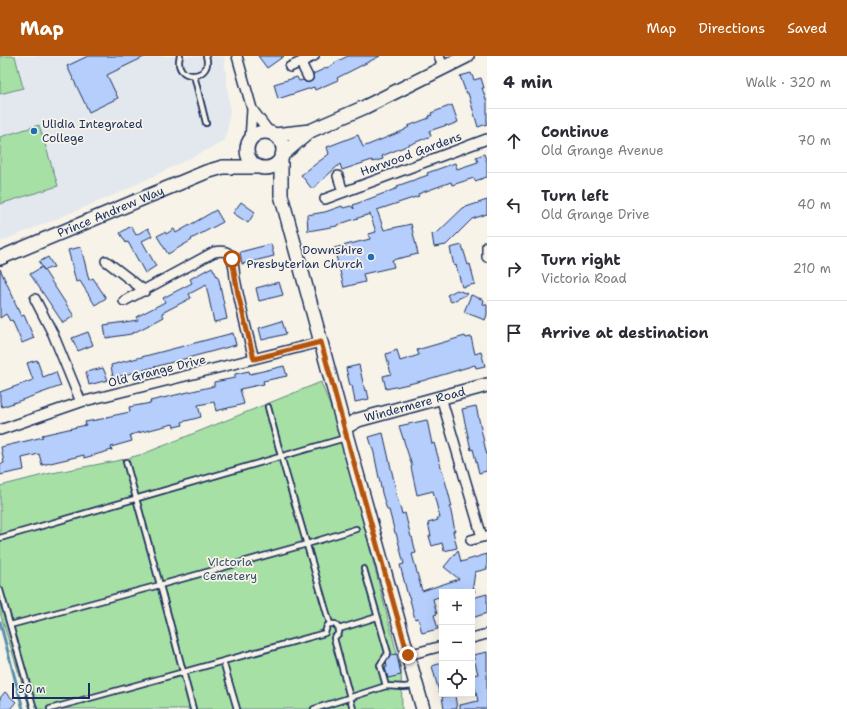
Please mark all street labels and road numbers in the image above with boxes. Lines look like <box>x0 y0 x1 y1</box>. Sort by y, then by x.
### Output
street label: Harwood Gardens <box>358 128 464 180</box>
street label: Prince Andrew Way <box>55 182 167 241</box>
street label: Old Grange Drive <box>106 351 208 391</box>
street label: Windermere Road <box>362 383 468 426</box>

